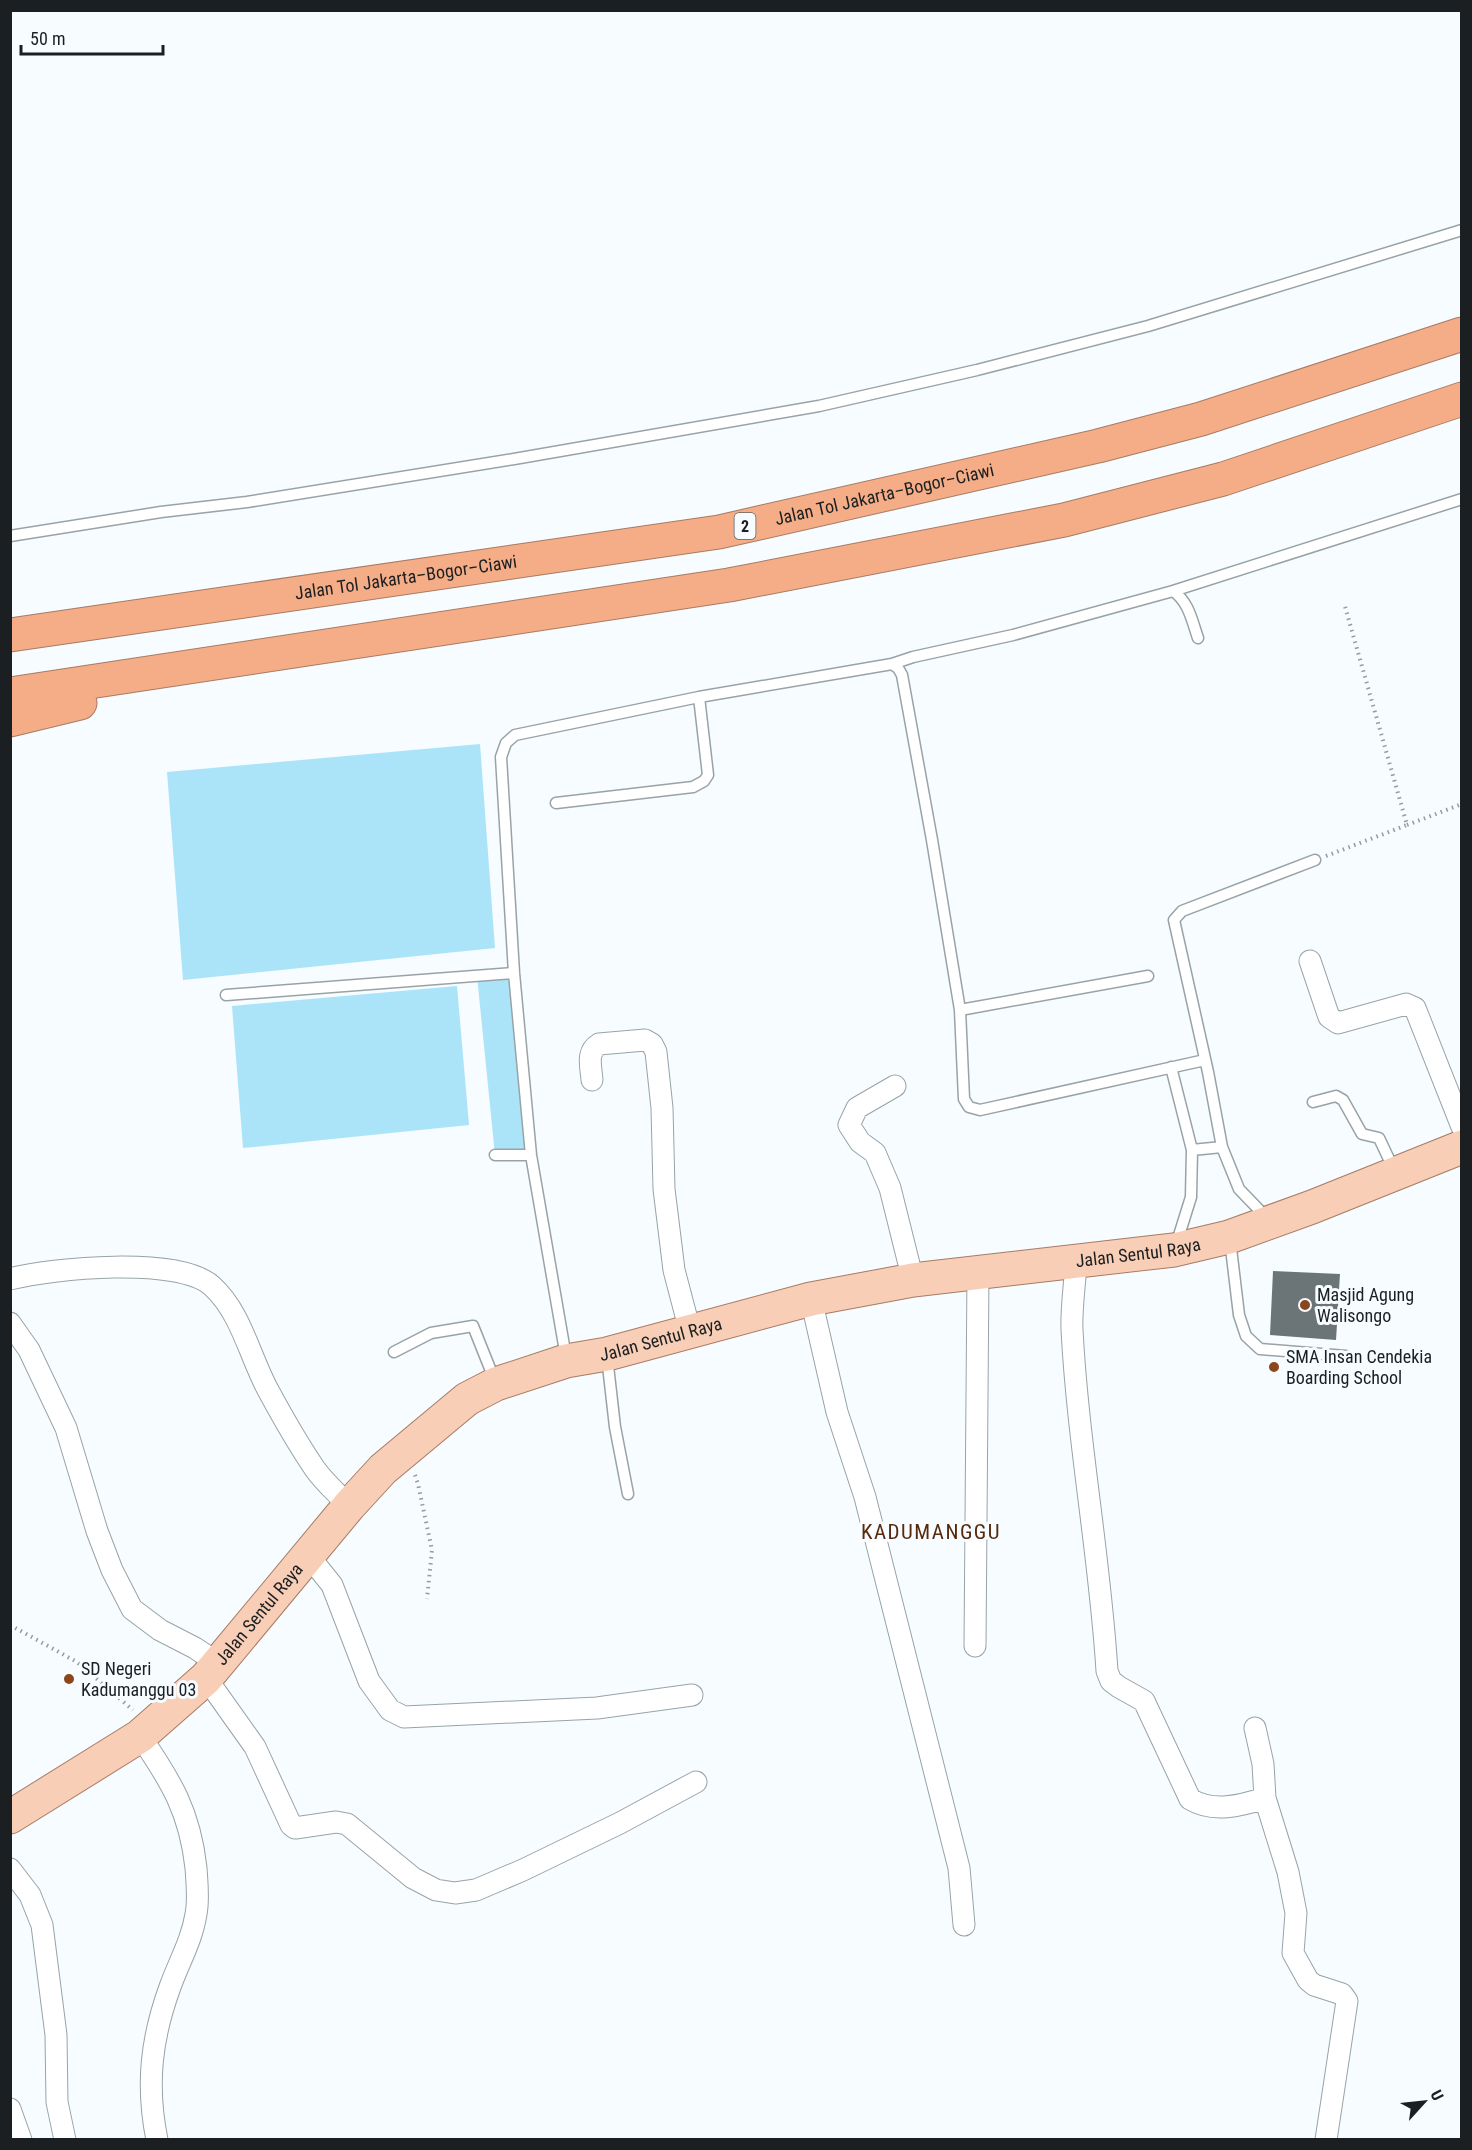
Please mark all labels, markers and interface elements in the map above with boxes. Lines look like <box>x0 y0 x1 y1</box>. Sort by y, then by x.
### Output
scale bar <box>21 18 164 56</box>
text: 50 m <box>30 28 65 49</box>
street label: Jalan Tol Jakarta–Bogor–Ciawi <box>773 459 996 529</box>
road number: 2 <box>734 513 756 539</box>
street label: Jalan Tol Jakarta–Bogor–Ciawi <box>293 550 518 604</box>
street label: Jalan Sentul Raya <box>1074 1233 1203 1271</box>
place label: Masjid Agung Walisongo <box>1317 1284 1414 1326</box>
marker: Masjid Agung Walisongo <box>1298 1298 1312 1312</box>
street label: Jalan Sentul Raya <box>598 1312 724 1365</box>
place label: SMA Insan Cendekia Boarding School <box>1286 1346 1432 1388</box>
marker: SMA Insan Cendekia Boarding School <box>1267 1360 1281 1374</box>
district label: KADUMANGGU <box>861 1520 1001 1544</box>
street label: Jalan Sentul Raya <box>210 1559 307 1669</box>
place label: SD Negeri Kadumanggu 03 <box>81 1658 196 1700</box>
marker: SD Negeri Kadumanggu 03 <box>62 1672 76 1686</box>
north arrow <box>1394 2072 1454 2132</box>
text: U <box>1426 2087 1447 2104</box>

